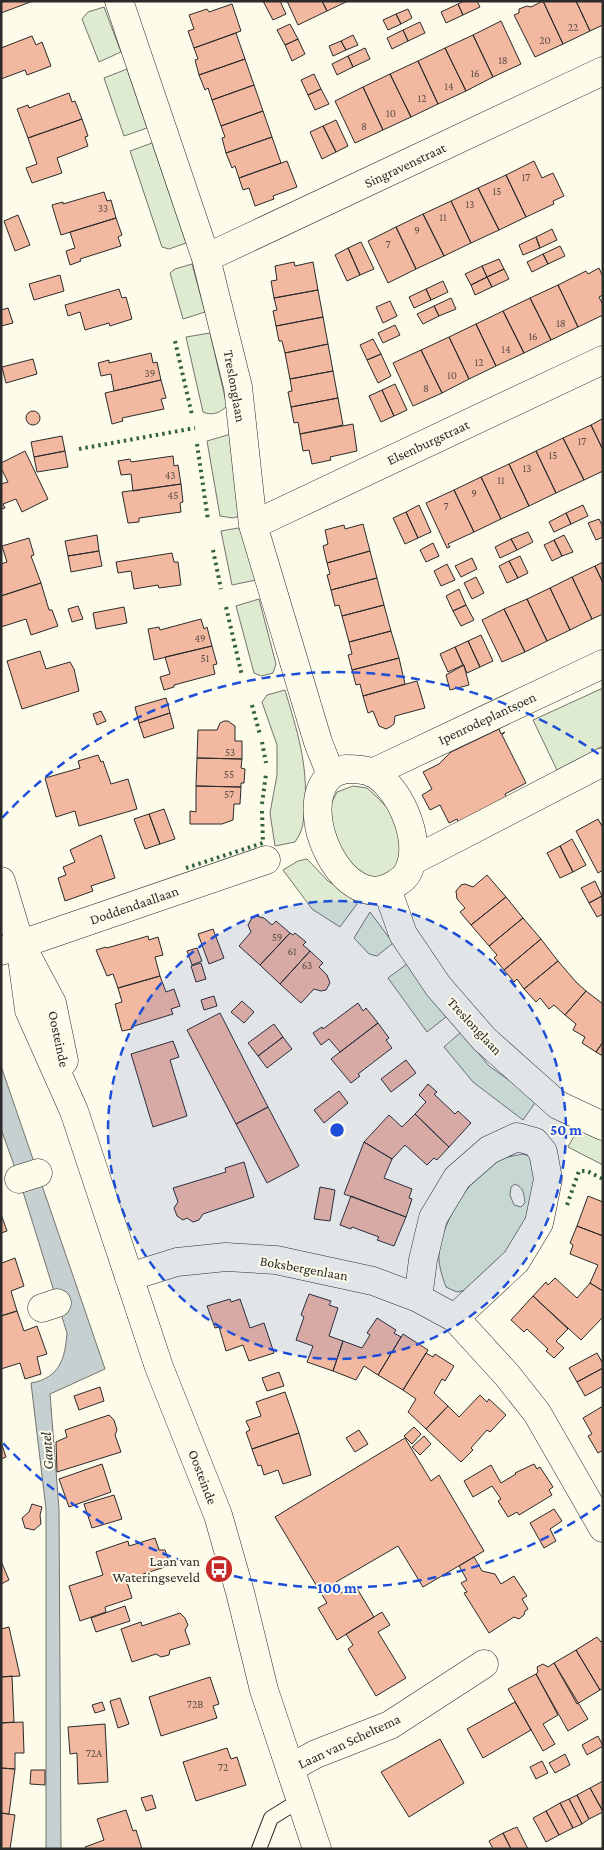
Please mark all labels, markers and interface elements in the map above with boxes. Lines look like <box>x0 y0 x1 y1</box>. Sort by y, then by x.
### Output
house number: 22 <box>568 21 578 33</box>
house number: 20 <box>539 34 551 46</box>
house number: 18 <box>498 54 508 66</box>
house number: 16 <box>470 67 480 79</box>
house number: 14 <box>444 80 454 92</box>
house number: 12 <box>418 92 426 104</box>
house number: 10 <box>386 107 396 119</box>
house number: 8 <box>361 120 367 132</box>
street label: Singravenstraat <box>362 139 449 191</box>
house number: 17 <box>522 171 530 183</box>
house number: 15 <box>493 185 501 197</box>
house number: 13 <box>466 198 474 210</box>
house number: 33 <box>98 202 108 214</box>
house number: 11 <box>439 211 447 223</box>
house number: 9 <box>414 224 420 236</box>
house number: 7 <box>385 238 391 250</box>
house number: 18 <box>556 317 566 329</box>
house number: 16 <box>528 330 538 342</box>
house number: 14 <box>501 343 511 355</box>
street label: Treslonglaan <box>221 349 249 424</box>
house number: 12 <box>475 356 483 368</box>
house number: 39 <box>145 367 155 379</box>
house number: 10 <box>447 369 457 381</box>
house number: 8 <box>423 382 429 394</box>
street label: Elsenburgstraat <box>384 416 472 468</box>
house number: 17 <box>578 435 586 447</box>
house number: 15 <box>549 449 557 461</box>
house number: 13 <box>523 462 531 474</box>
house number: 43 <box>165 469 175 481</box>
house number: 11 <box>497 474 505 486</box>
house number: 9 <box>471 487 477 499</box>
house number: 45 <box>168 489 178 501</box>
house number: 7 <box>443 500 449 512</box>
house number: 49 <box>194 632 206 644</box>
house number: 51 <box>201 652 210 664</box>
street label: Ipenrodeplantsoen <box>436 688 539 748</box>
house number: 53 <box>225 746 235 758</box>
house number: 55 <box>224 768 234 780</box>
house number: 57 <box>224 788 234 800</box>
street label: Doddendaallaan <box>87 882 181 928</box>
house number: 59 <box>272 931 282 943</box>
house number: 61 <box>287 945 297 957</box>
house number: 63 <box>302 959 312 971</box>
street label: Treslonglaan <box>444 994 506 1059</box>
street label: Oosteinde <box>45 1009 73 1069</box>
centre of rings <box>328 1121 346 1139</box>
text: 50 m <box>550 1122 582 1138</box>
street label: Boksbergenlaan <box>259 1252 350 1284</box>
water label: Gantel <box>38 1431 56 1470</box>
street label: Oosteinde <box>185 1447 221 1507</box>
place label: Laan van Wateringseveld <box>113 1553 201 1585</box>
bus stop icon: Laan van Wateringseveld <box>204 1554 234 1584</box>
text: 100 m <box>317 1580 357 1596</box>
house number: 72B <box>187 1698 203 1710</box>
street label: Laan van Scheltema <box>295 1710 403 1772</box>
house number: 72A <box>86 1747 103 1759</box>
house number: 72 <box>218 1761 228 1773</box>

